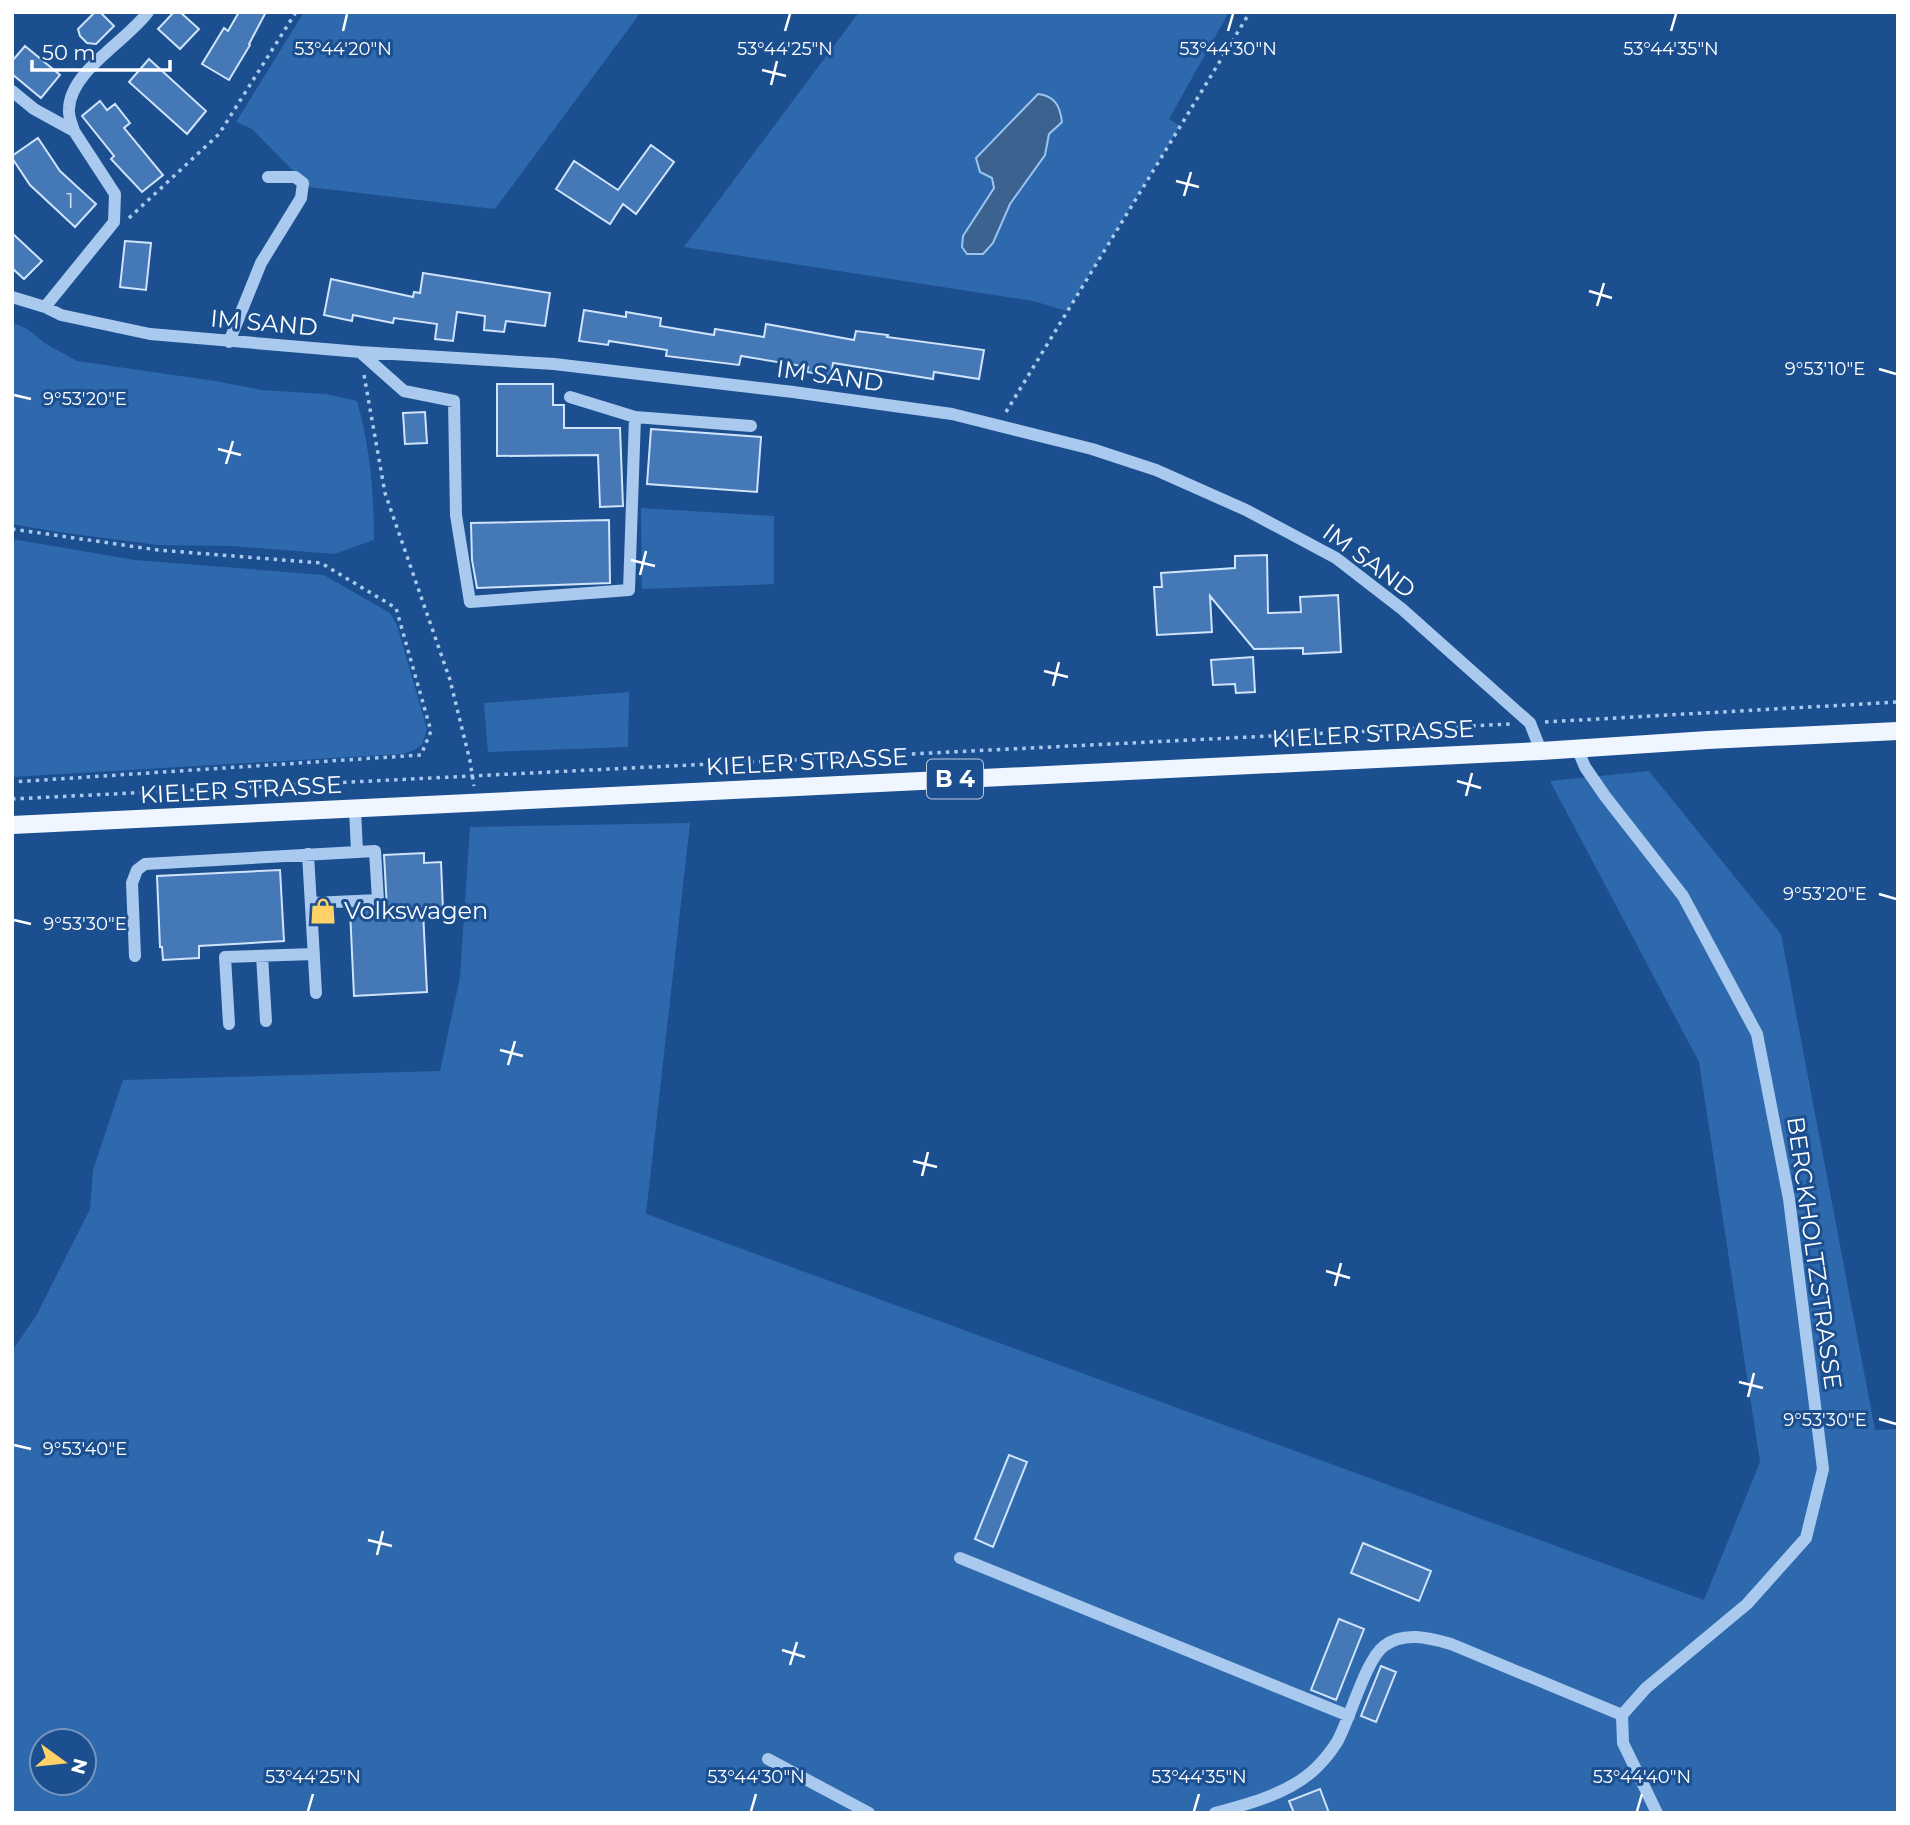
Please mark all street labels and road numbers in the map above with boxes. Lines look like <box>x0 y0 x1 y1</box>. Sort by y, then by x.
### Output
street label: IM SAND <box>209 303 319 342</box>
street label: IM SAND <box>775 354 885 397</box>
street label: IM SAND <box>1317 517 1421 604</box>
street label: KIELER STRASSE <box>1271 714 1475 753</box>
street label: KIELER STRASSE <box>705 742 909 781</box>
road number: B 4 <box>927 760 983 799</box>
street label: KIELER STRASSE <box>139 770 343 809</box>
street label: BERCKHOLTZSTRASSE <box>1781 1115 1848 1391</box>

